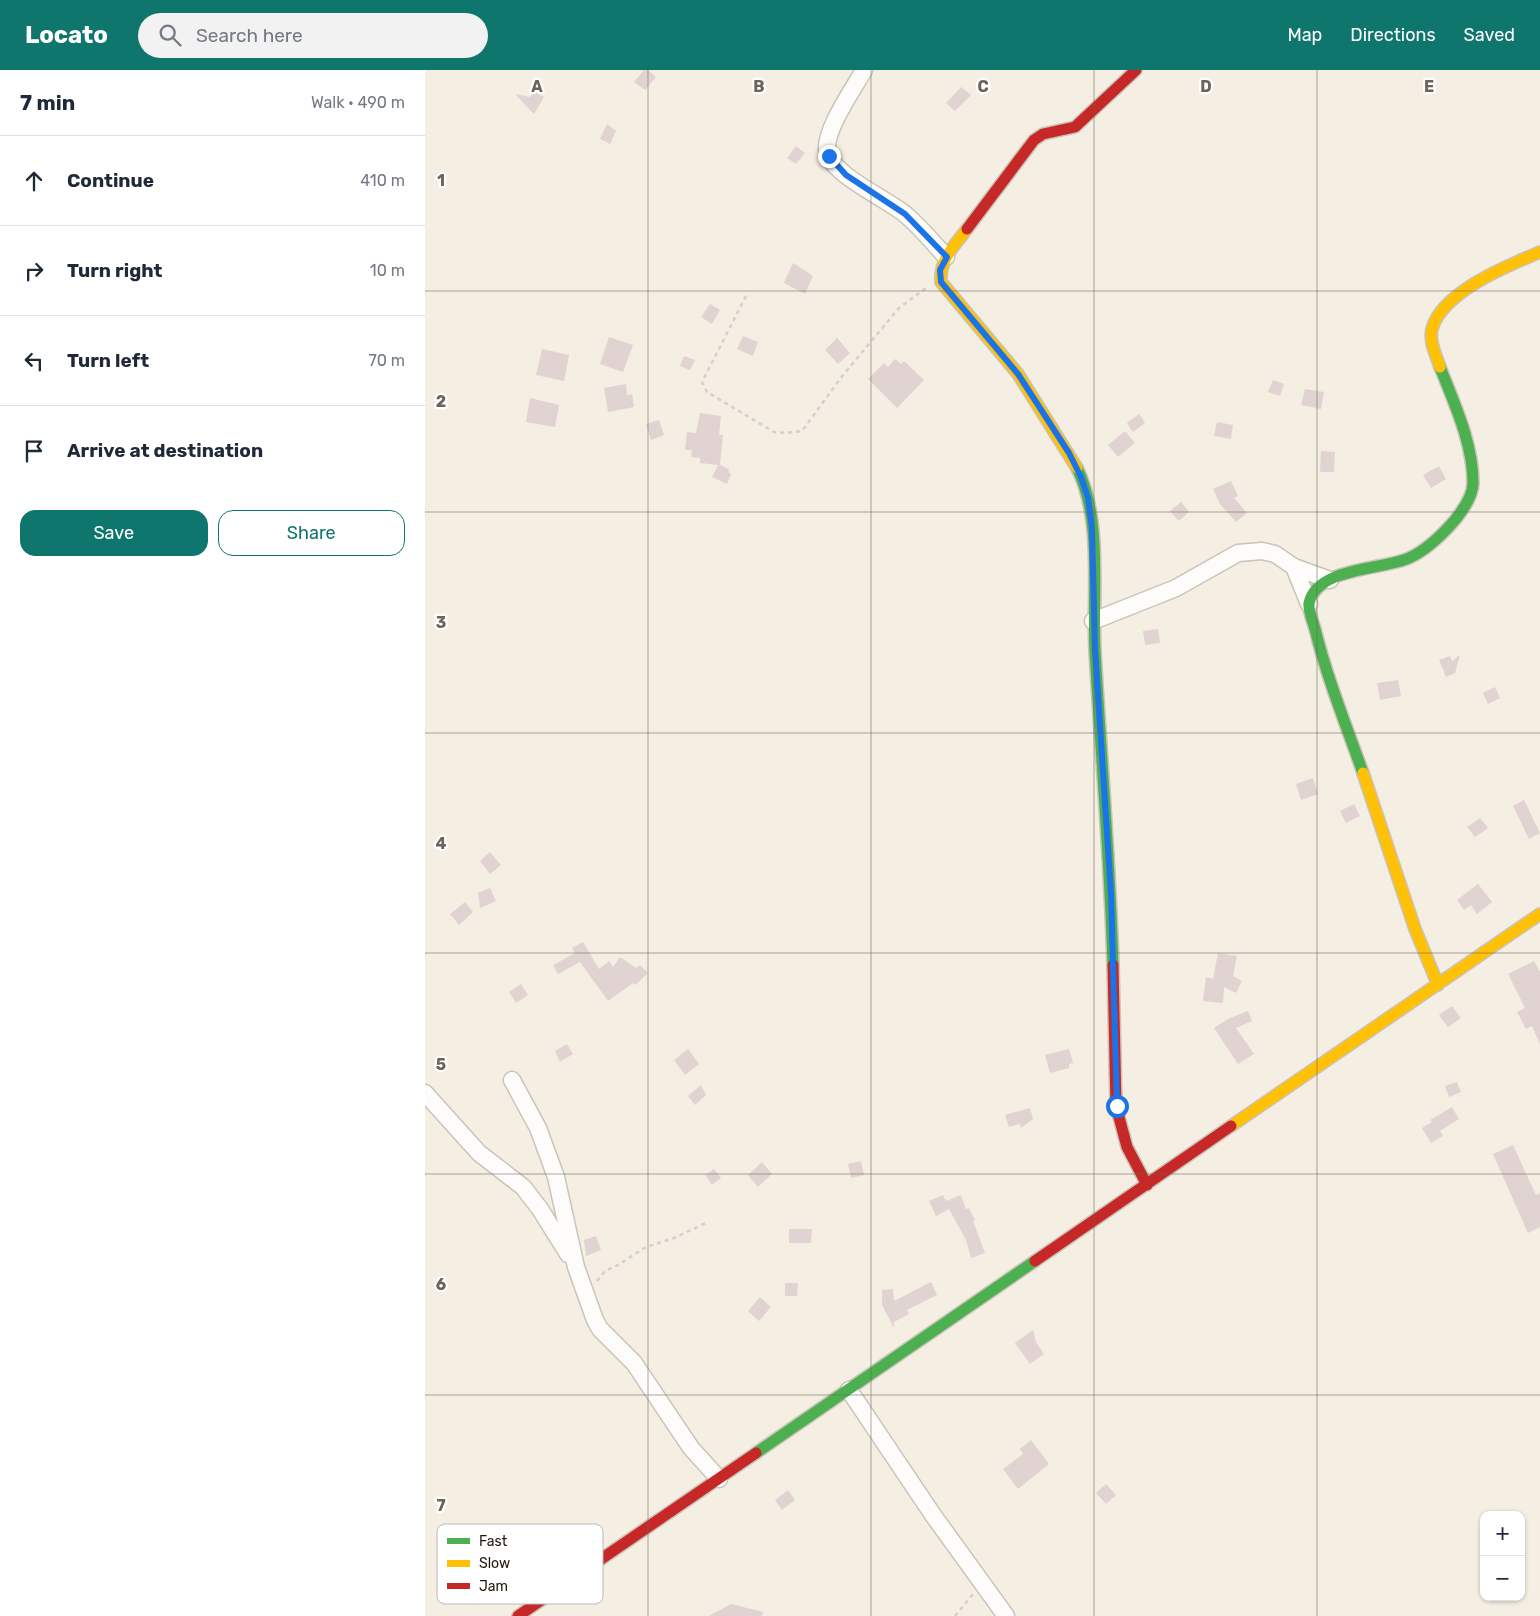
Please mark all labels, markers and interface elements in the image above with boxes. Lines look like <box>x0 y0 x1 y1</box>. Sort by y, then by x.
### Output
search box <box>138 13 488 58</box>
text: Locato <box>25 21 108 49</box>
icon: search <box>156 21 184 49</box>
text: Search here <box>196 24 303 47</box>
text: Map <box>1287 24 1322 46</box>
text: Directions <box>1350 24 1436 46</box>
text: Saved <box>1464 24 1515 46</box>
text: A <box>531 77 543 96</box>
text: B <box>753 77 765 96</box>
text: C <box>977 77 989 96</box>
text: D <box>1200 77 1212 96</box>
text: E <box>1424 77 1434 96</box>
text: 7 min <box>20 90 75 115</box>
text: Walk · 490 m <box>311 93 405 112</box>
route end <box>818 145 841 168</box>
icon: ahead <box>20 167 48 195</box>
text: Continue <box>67 169 154 192</box>
text: 410 m <box>360 171 405 190</box>
text: 1 <box>437 171 445 190</box>
icon: right <box>20 257 48 285</box>
text: Turn right <box>67 259 162 282</box>
text: 10 m <box>370 261 405 280</box>
icon: left <box>20 347 48 375</box>
text: Turn left <box>67 349 149 372</box>
text: 70 m <box>368 351 405 370</box>
text: 2 <box>436 392 446 411</box>
icon: arrive <box>20 437 48 465</box>
text: Arrive at destination <box>67 439 263 462</box>
button: Save <box>20 510 208 556</box>
button: Share <box>218 510 405 556</box>
text: 3 <box>436 613 446 632</box>
text: 4 <box>436 834 447 853</box>
text: 5 <box>436 1055 446 1074</box>
route start <box>1106 1095 1129 1118</box>
text: 6 <box>436 1275 446 1294</box>
text: 7 <box>436 1496 446 1515</box>
map controls <box>1480 1511 1525 1601</box>
button: + <box>1480 1511 1525 1556</box>
legend <box>437 1524 603 1604</box>
text: Fast <box>479 1533 508 1550</box>
text: Slow <box>479 1555 510 1572</box>
button: − <box>1480 1556 1525 1601</box>
text: Jam <box>479 1578 508 1595</box>

